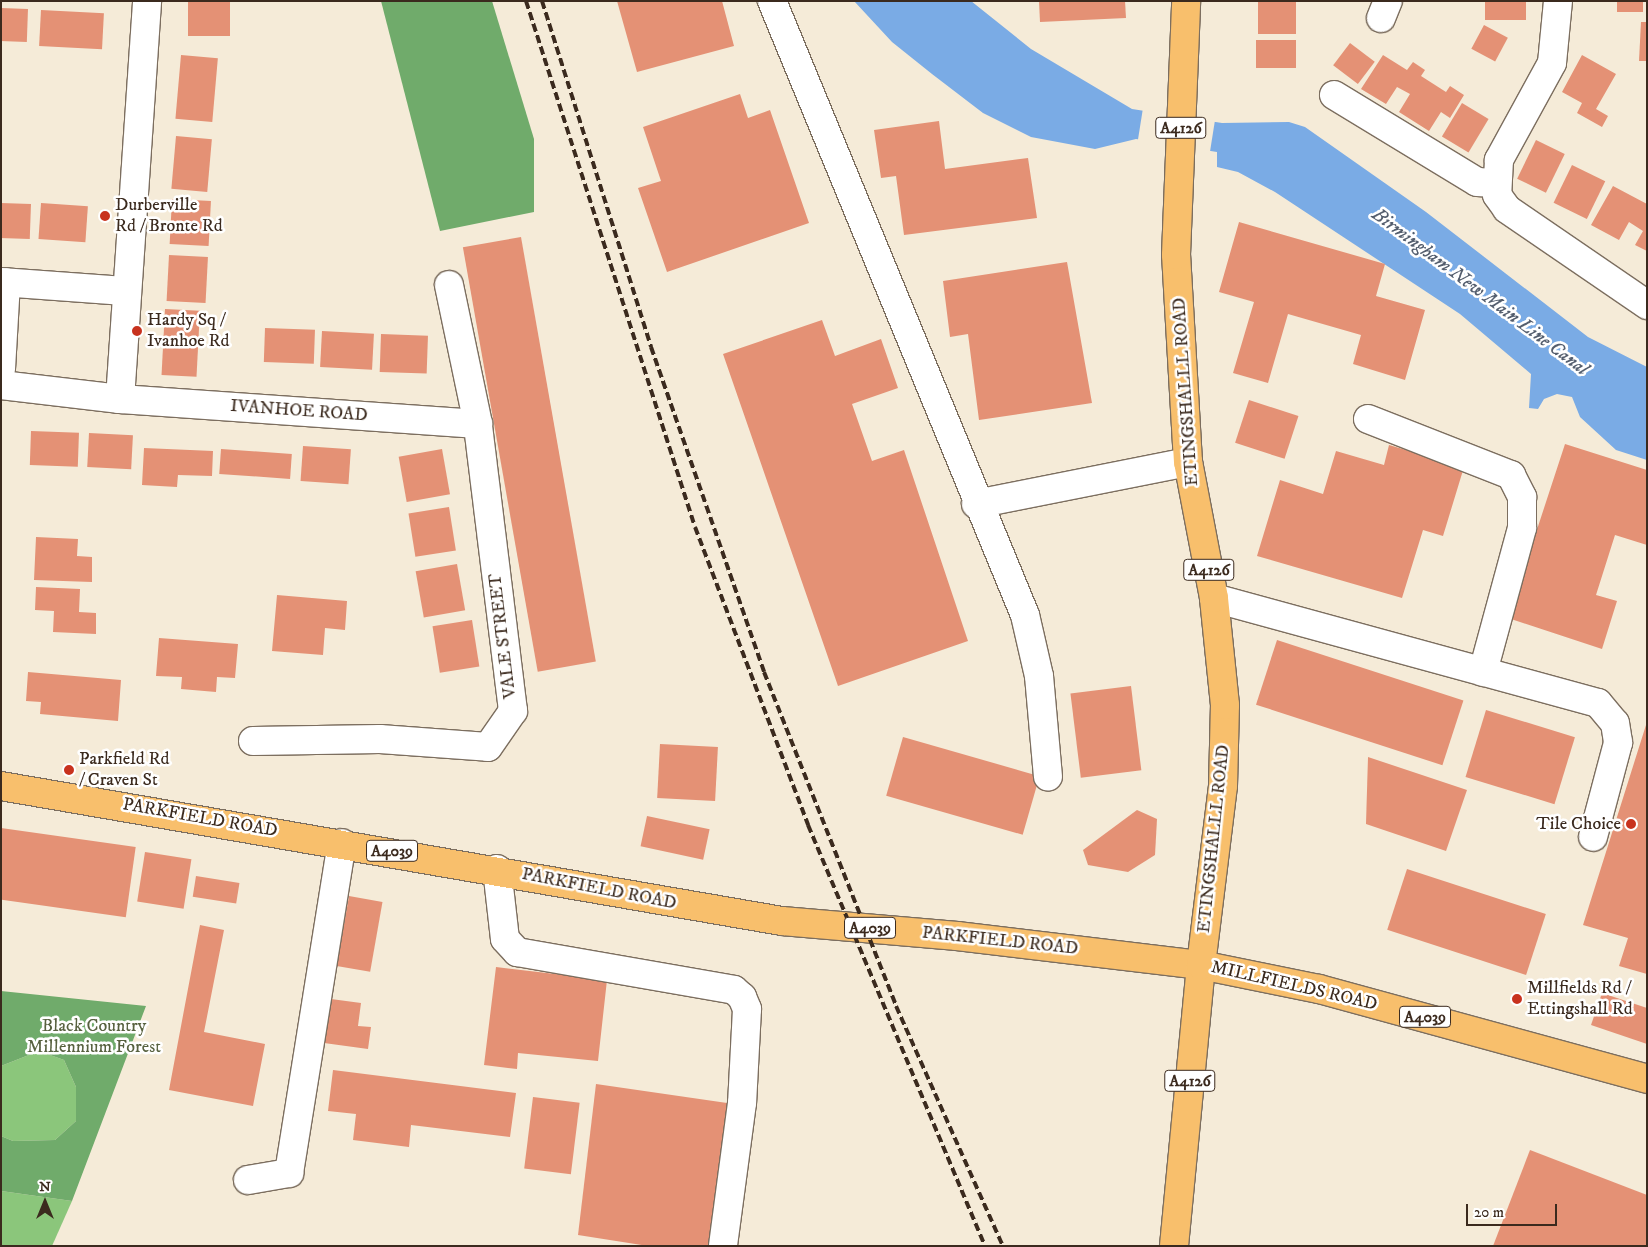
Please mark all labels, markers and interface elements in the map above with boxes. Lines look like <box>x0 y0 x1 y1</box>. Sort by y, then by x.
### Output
road number: A4126 <box>1155 115 1207 142</box>
place label: Durberville Rd / Bronte Rd <box>115 195 223 238</box>
water label: Birmingham New Main Line Canal <box>1367 203 1593 381</box>
marker: Durberville Rd / Bronte Rd <box>99 210 111 222</box>
street label: ETINGSHALLL ROAD <box>1169 297 1203 487</box>
place label: Hardy Sq / Ivanhoe Rd <box>147 310 229 352</box>
marker: Hardy Sq / Ivanhoe Rd <box>131 325 143 337</box>
street label: IVANHOE ROAD <box>230 395 368 427</box>
road number: A4126 <box>1183 556 1235 584</box>
street label: VALE STREET <box>485 572 521 700</box>
street label: ETINGSHALLL ROAD <box>1193 744 1235 934</box>
place label: Parkfield Rd / Craven St <box>79 749 169 792</box>
marker: Parkfield Rd / Craven St <box>63 764 75 776</box>
street label: PARKFIELD ROAD <box>121 794 279 842</box>
place label: Tile Choice <box>1536 813 1621 835</box>
marker: Tile Choice <box>1625 818 1637 830</box>
road number: A4039 <box>366 838 418 864</box>
street label: PARKFIELD ROAD <box>520 863 678 915</box>
road number: A4039 <box>844 914 896 941</box>
street label: PARKFIELD ROAD <box>921 922 1079 960</box>
street label: MILLFIELDS ROAD <box>1209 956 1379 1016</box>
place label: Millfields Rd / Ettingshall Rd <box>1527 978 1633 1021</box>
marker: Millfields Rd / Ettingshall Rd <box>1511 993 1523 1005</box>
road number: A4039 <box>1399 1004 1451 1030</box>
park label: Black Country Millennium Forest <box>27 1016 161 1058</box>
road number: A4126 <box>1164 1068 1216 1094</box>
north arrow <box>20 1177 70 1227</box>
text: N <box>39 1178 51 1196</box>
scale bar <box>1468 1194 1559 1226</box>
text: 20 m <box>1474 1203 1504 1222</box>

